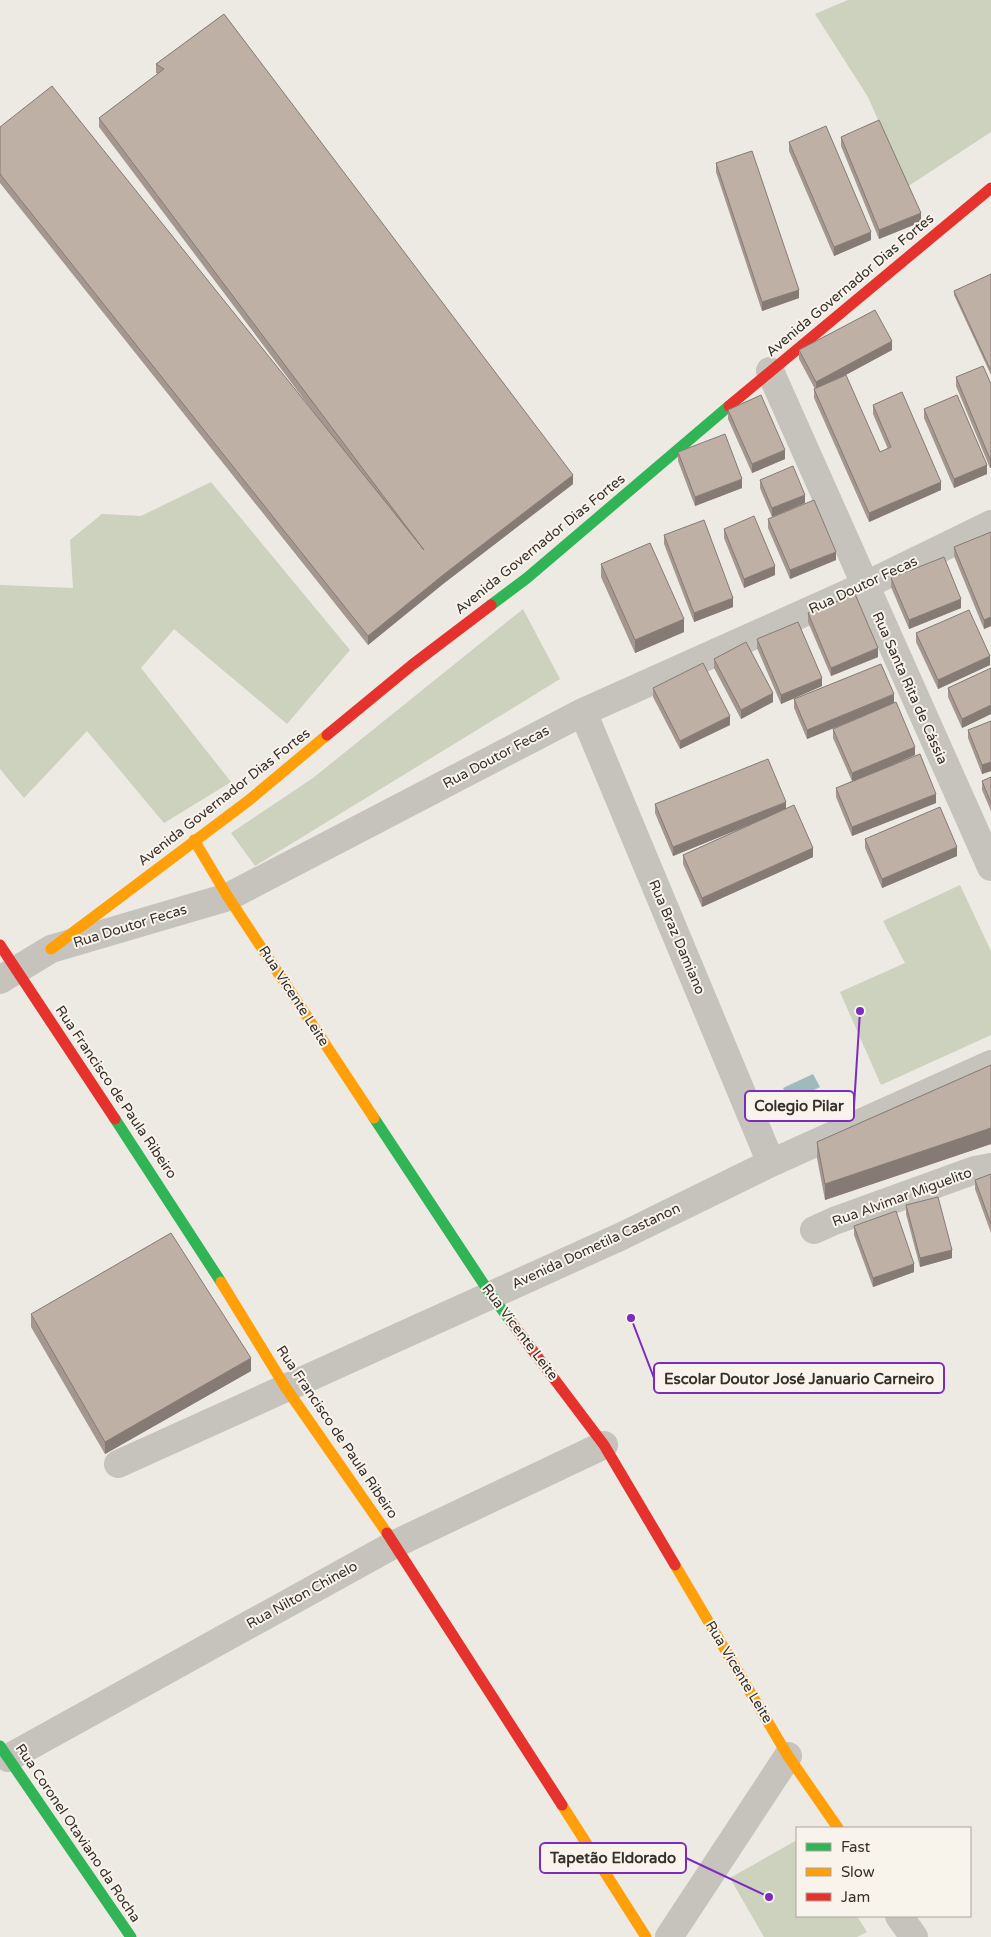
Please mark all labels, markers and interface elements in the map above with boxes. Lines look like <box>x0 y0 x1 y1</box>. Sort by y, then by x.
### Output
street label: Avenida Governador Dias Fortes <box>763 210 938 360</box>
street label: Avenida Governador Dias Fortes <box>452 470 629 618</box>
street label: Rua Doutor Fecas <box>806 552 920 618</box>
street label: Rua Santa Rita de Cássia <box>869 609 951 767</box>
street label: Rua Doutor Fecas <box>440 722 552 792</box>
street label: Avenida Governador Dias Fortes <box>135 724 314 869</box>
street label: Rua Braz Damiano <box>645 877 709 997</box>
street label: Rua Doutor Fecas <box>71 901 189 951</box>
street label: Rua Vicente Leite <box>255 943 333 1049</box>
street label: Rua Francisco de Paula Ribeiro <box>52 1002 180 1182</box>
callout: Colegio Pilar <box>745 1091 854 1121</box>
text: Colegio Pilar <box>754 1097 844 1116</box>
street label: Rua Alvimar Miguelito <box>830 1164 974 1230</box>
street label: Avenida Dometila Castanon <box>509 1199 683 1293</box>
street label: Rua Vicente Leite <box>478 1280 562 1384</box>
street label: Rua Francisco de Paula Ribeiro <box>273 1342 401 1522</box>
callout: Escolar Doutor José Januario Carneiro <box>654 1363 944 1393</box>
text: Escolar Doutor José Januario Carneiro <box>664 1370 934 1388</box>
street label: Rua Nilton Chinelo <box>244 1557 360 1633</box>
street label: Rua Vicente Leite <box>702 1618 776 1726</box>
street label: Rua Coronel Otaviano da Rocha <box>12 1740 144 1926</box>
legend <box>796 1827 971 1917</box>
text: Fast <box>841 1838 871 1856</box>
callout: Tapetão Eldorado <box>540 1843 686 1873</box>
text: Tapetão Eldorado <box>549 1849 676 1868</box>
text: Slow <box>841 1863 875 1881</box>
text: Jam <box>841 1888 870 1906</box>

